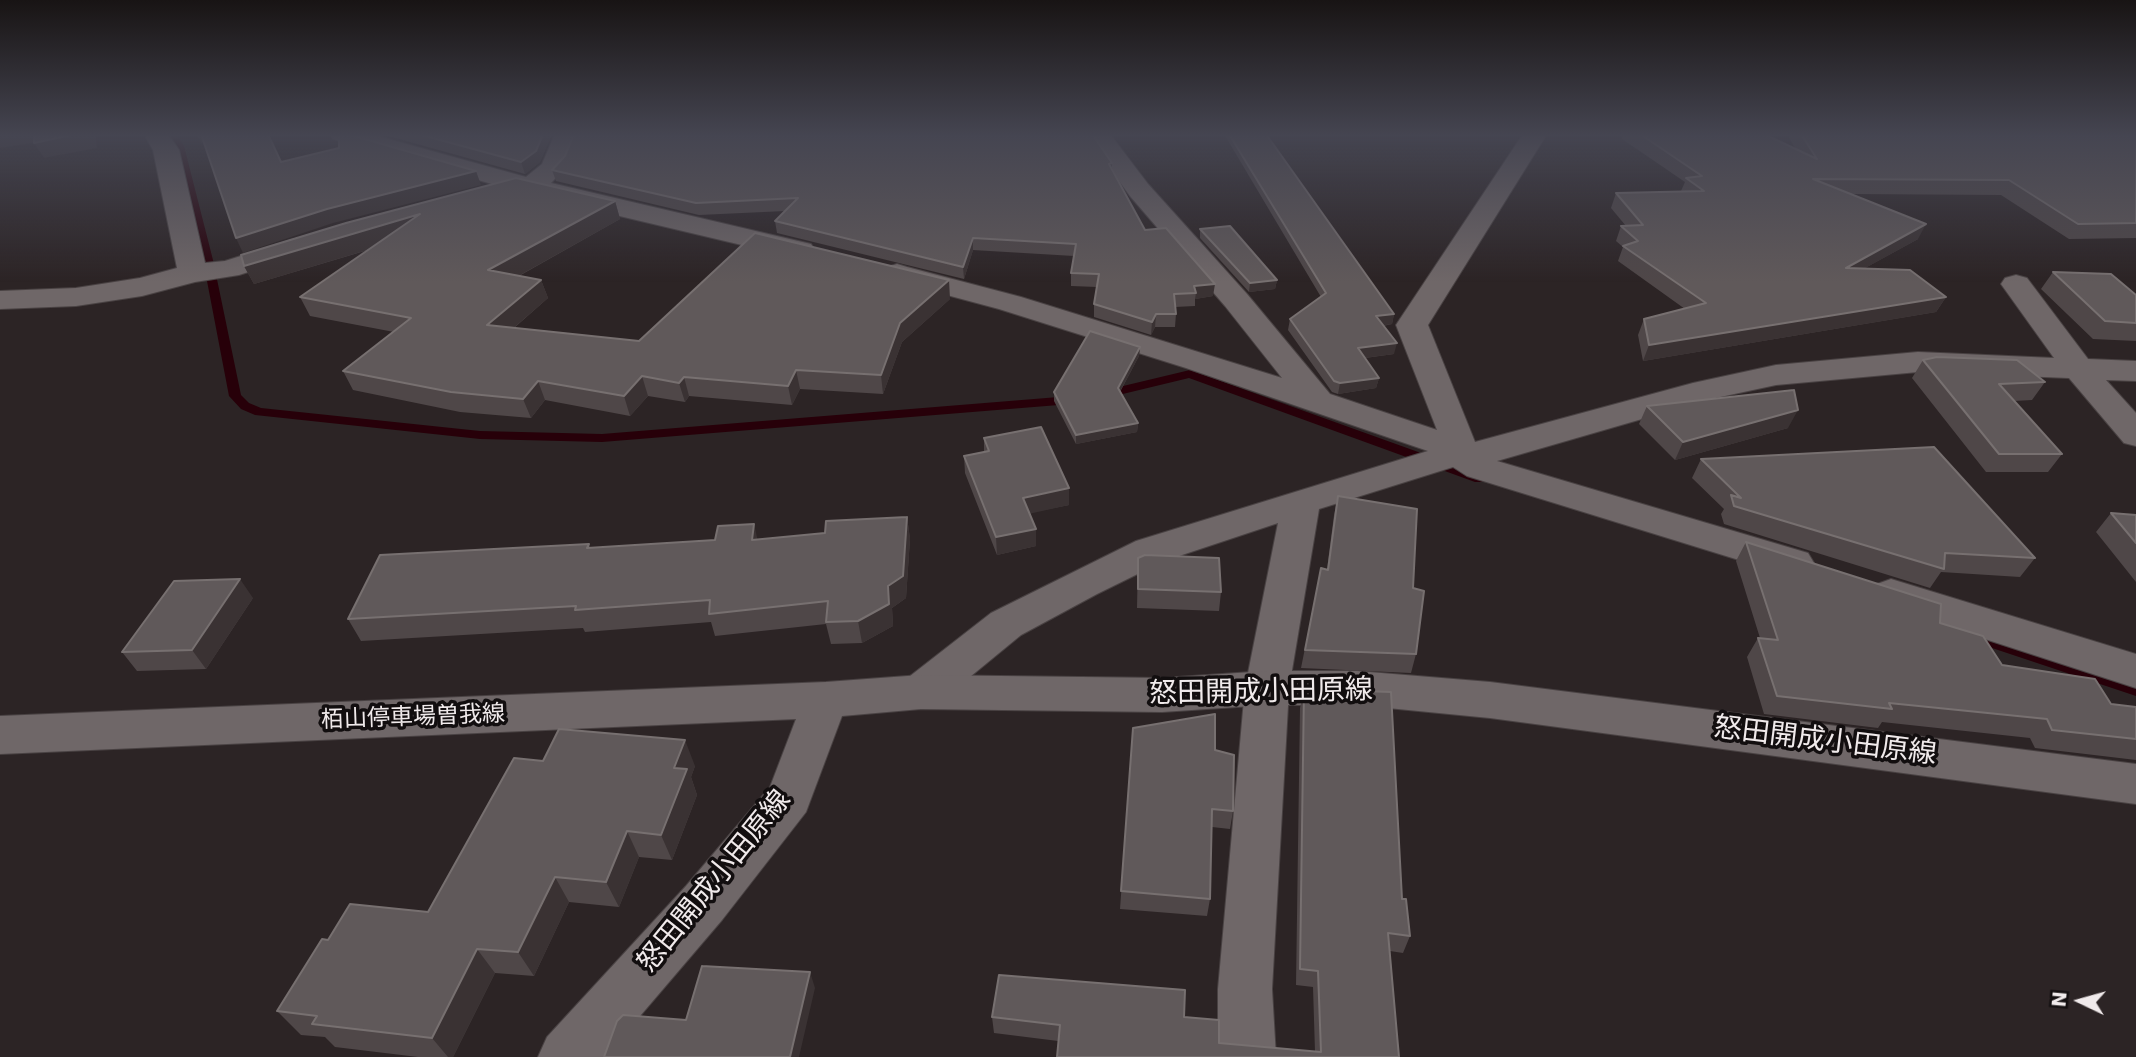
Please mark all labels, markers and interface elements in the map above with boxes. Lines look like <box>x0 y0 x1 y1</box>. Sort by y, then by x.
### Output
street label: 怒田開成小田原線 <box>1149 674 1373 712</box>
street label: 栢山停車場曽我線 <box>321 701 505 735</box>
street label: 怒田開成小田原線 <box>1712 712 1938 772</box>
street label: 怒田開成小田原線 <box>631 784 799 980</box>
north arrow <box>2045 966 2115 1036</box>
text: N <box>2047 990 2071 1008</box>

